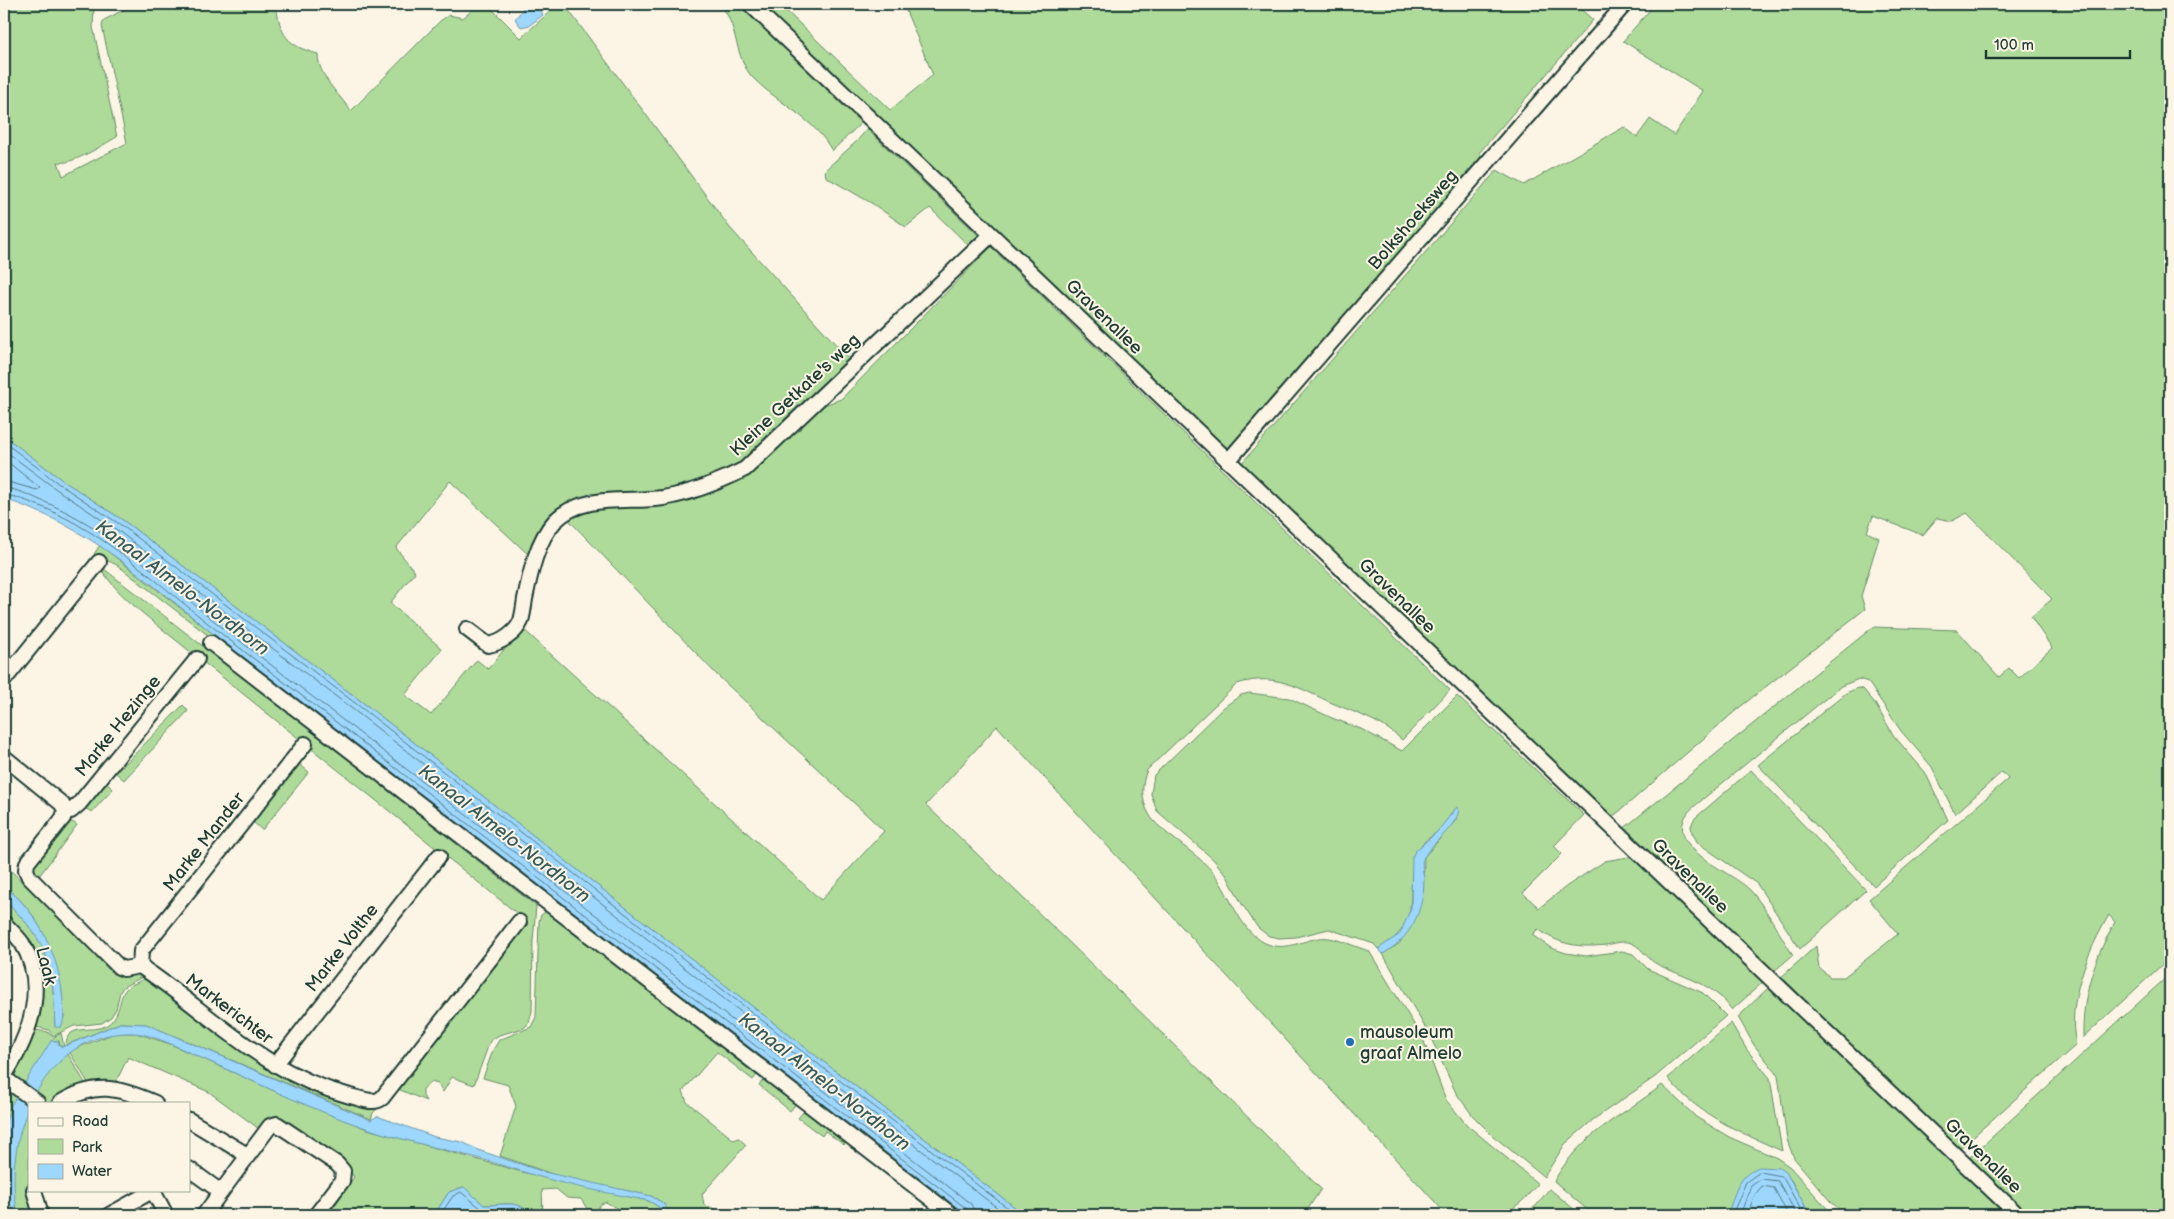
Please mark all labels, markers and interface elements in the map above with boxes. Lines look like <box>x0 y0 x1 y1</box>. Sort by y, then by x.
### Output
scale bar <box>1986 28 2130 60</box>
text: 100 m <box>1994 36 2034 55</box>
street label: Bolkshoeksweg <box>1364 166 1462 274</box>
street label: Gravenallee <box>1061 275 1147 359</box>
street label: Kleine Getkate's weg <box>726 329 864 461</box>
water label: Kanaal Almelo-Nordhorn <box>91 515 273 661</box>
street label: Gravenallee <box>1354 554 1440 638</box>
street label: Marke Hezinge <box>71 671 165 781</box>
water label: Kanaal Almelo-Nordhorn <box>414 760 594 908</box>
street label: Marke Mander <box>159 788 249 896</box>
street label: Gravenallee <box>1647 834 1733 918</box>
street label: Marke Volthe <box>301 900 383 996</box>
street label: Laak <box>31 945 61 988</box>
street label: Markerichter <box>181 969 277 1049</box>
water label: Kanaal Almelo-Nordhorn <box>734 1008 914 1156</box>
place label: mausoleum graaf Almelo <box>1360 1022 1462 1064</box>
marker: mausoleum graaf Almelo <box>1344 1036 1356 1048</box>
legend <box>28 1102 190 1192</box>
text: Road <box>72 1112 108 1131</box>
street label: Gravenallee <box>1940 1114 2026 1198</box>
text: Park <box>72 1138 103 1157</box>
text: Water <box>72 1162 112 1181</box>

